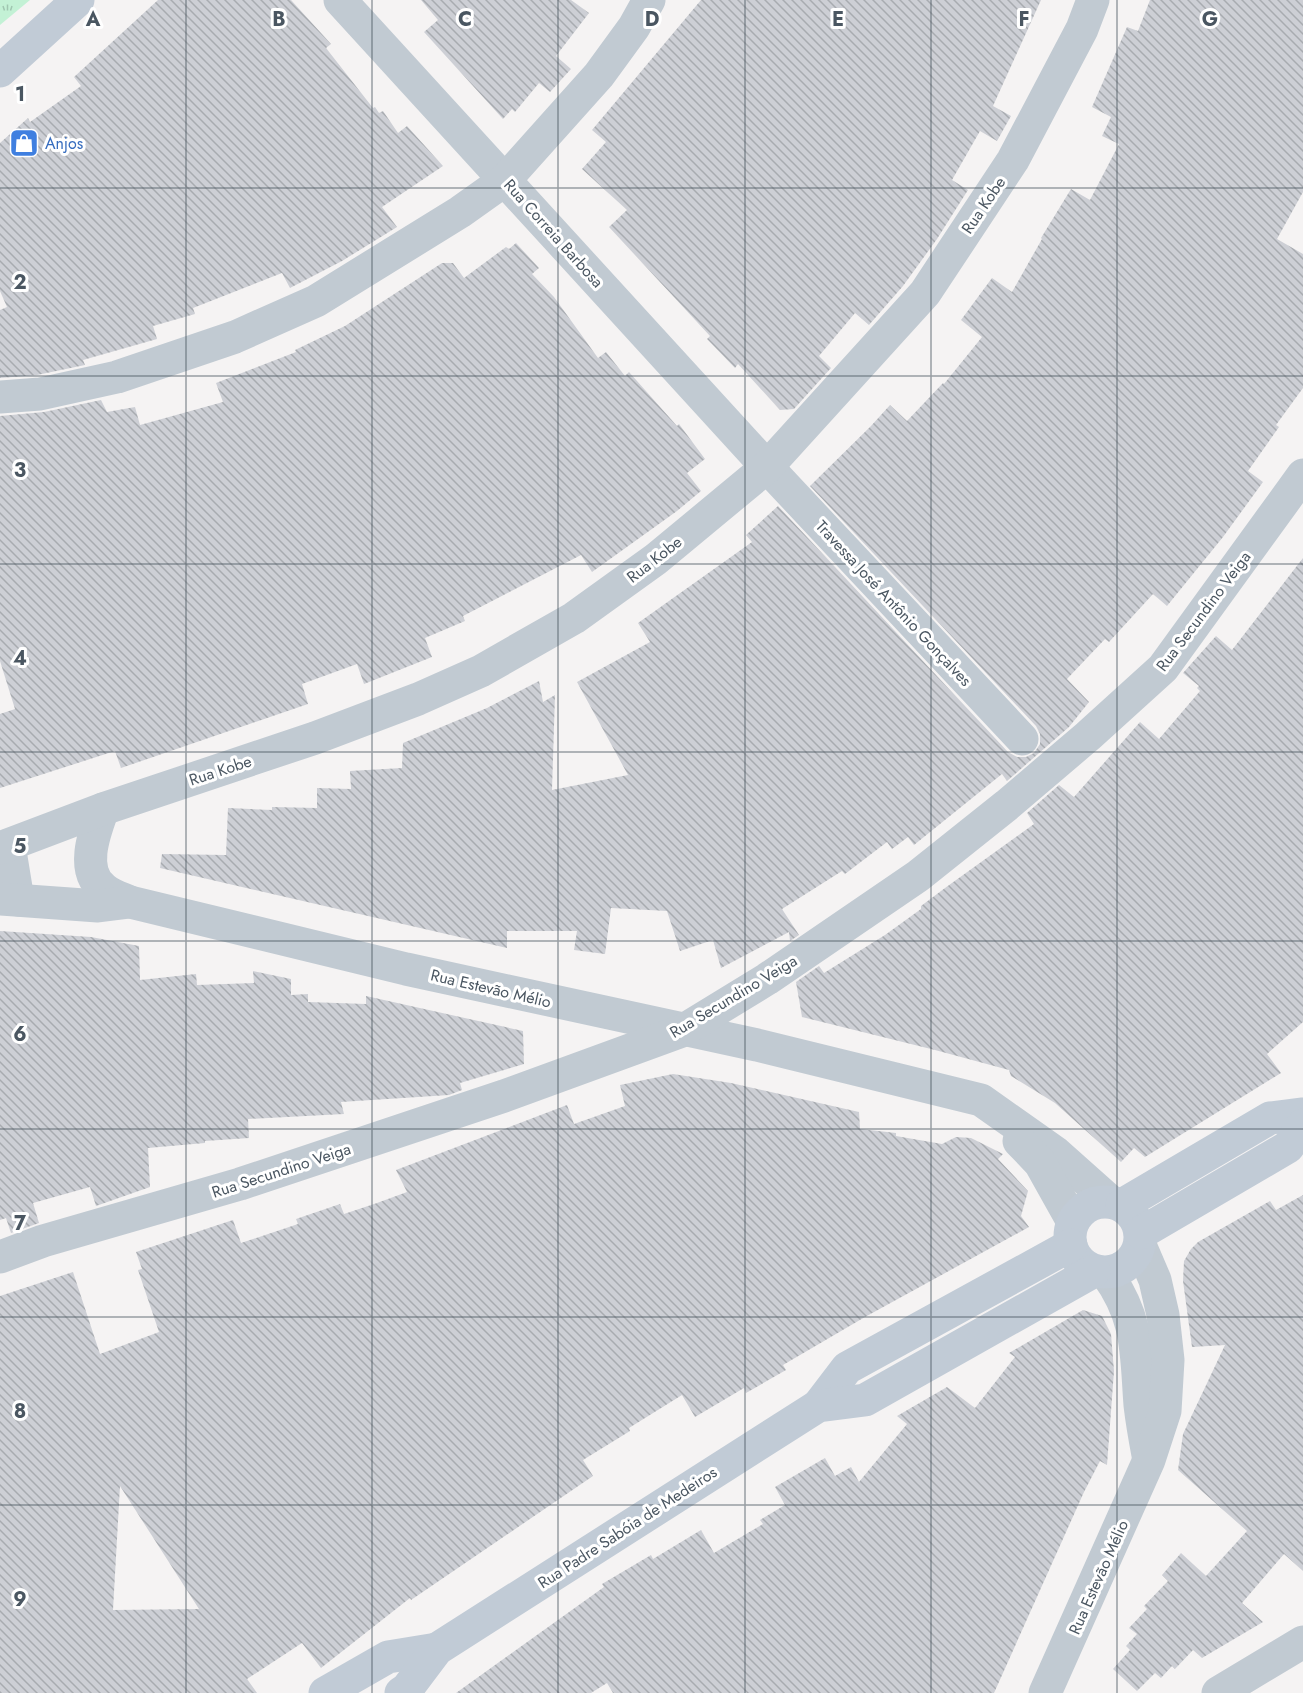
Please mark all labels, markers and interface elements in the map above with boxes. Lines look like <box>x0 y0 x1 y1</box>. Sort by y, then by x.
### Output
text: A <box>85 5 101 34</box>
text: B <box>272 5 286 34</box>
text: C <box>458 5 472 34</box>
text: D <box>645 5 659 34</box>
text: E <box>832 5 844 34</box>
text: F <box>1018 5 1030 34</box>
text: G <box>1202 5 1218 34</box>
text: 1 <box>15 80 25 109</box>
shop icon: Anjos <box>8 127 40 159</box>
place label: Anjos <box>45 132 83 155</box>
street label: Rua Kobe <box>956 172 1011 238</box>
street label: Rua Correia Barbosa <box>498 174 609 293</box>
text: 2 <box>13 268 27 297</box>
text: 3 <box>14 456 26 485</box>
street label: Travessa José Antônio Gonçalves <box>810 515 977 691</box>
street label: Rua Kobe <box>622 530 687 588</box>
street label: Rua Secundino Veiga <box>1151 546 1256 676</box>
text: 4 <box>13 644 27 673</box>
street label: Rua Kobe <box>186 750 254 791</box>
text: 5 <box>14 832 27 861</box>
street label: Rua Secundino Veiga <box>665 949 801 1044</box>
street label: Rua Estevão Mélio <box>428 963 554 1014</box>
text: 6 <box>13 1020 27 1049</box>
street label: Rua Secundino Veiga <box>209 1137 354 1204</box>
text: 7 <box>14 1209 27 1238</box>
text: 8 <box>14 1397 26 1426</box>
street label: Rua Padre Sabóia de Medeiros <box>533 1461 721 1594</box>
street label: Rua Estevão Mélio <box>1063 1516 1134 1638</box>
text: 9 <box>13 1585 27 1614</box>

